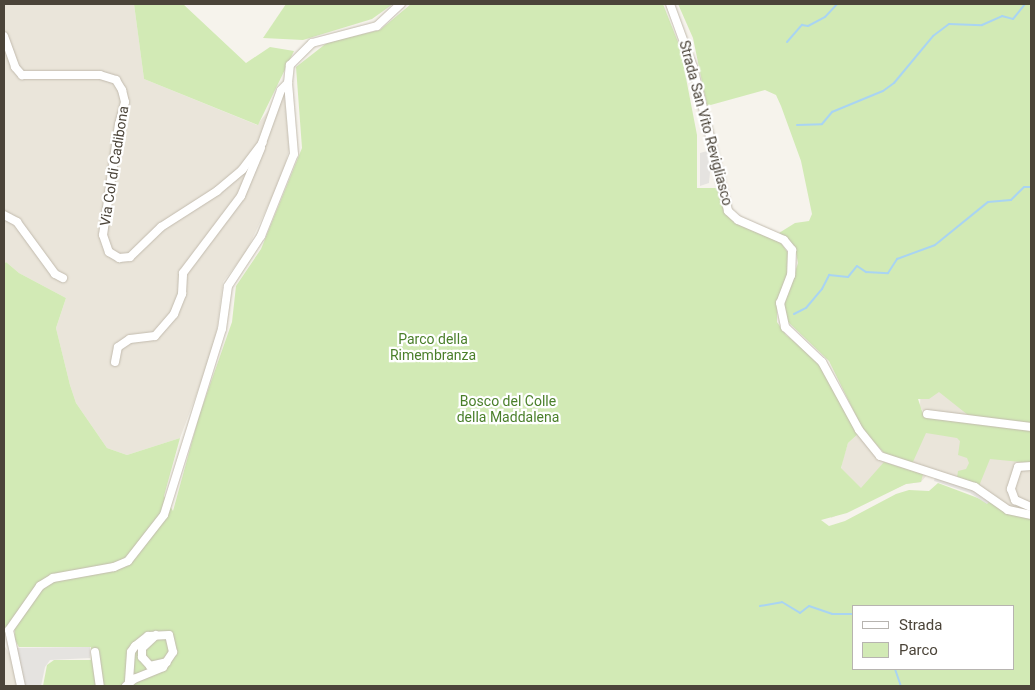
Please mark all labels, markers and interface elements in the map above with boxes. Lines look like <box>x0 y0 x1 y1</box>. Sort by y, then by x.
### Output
street label: Strada San Vito Revigliasco <box>676 39 736 207</box>
street label: Via Col di Cadibona <box>96 105 132 227</box>
park label: Parco della Rimembranza <box>390 331 476 364</box>
park label: Bosco del Colle della Maddalena <box>457 393 559 426</box>
legend <box>852 605 1015 670</box>
text: Strada <box>899 616 942 634</box>
text: Parco <box>899 641 938 659</box>

